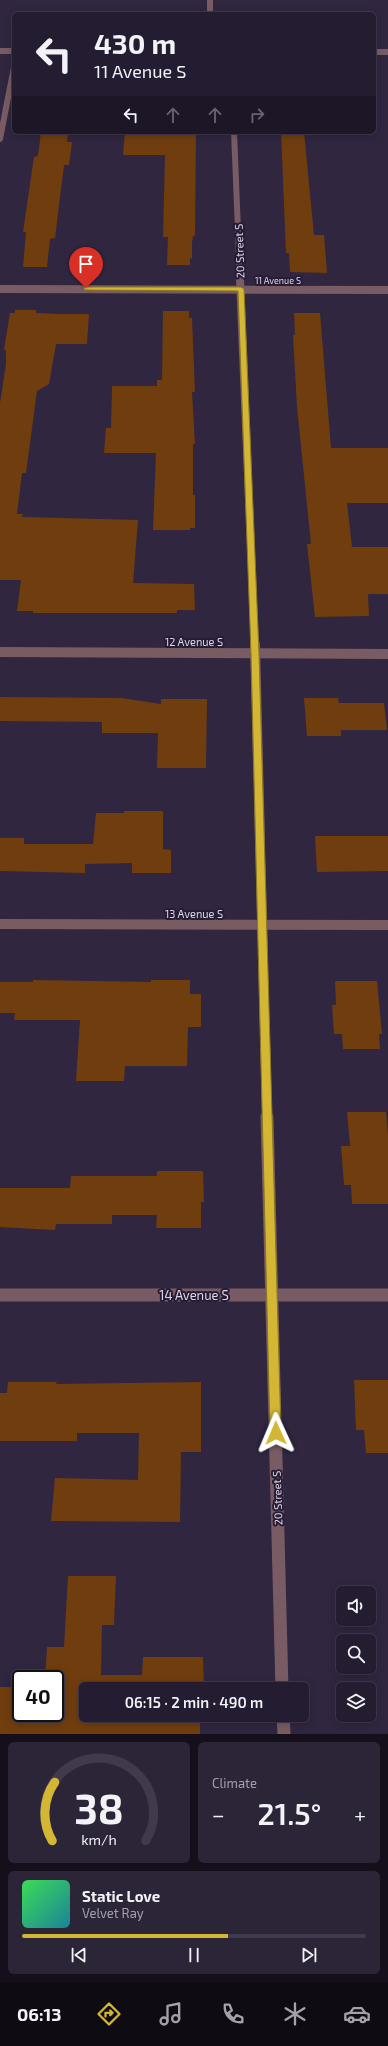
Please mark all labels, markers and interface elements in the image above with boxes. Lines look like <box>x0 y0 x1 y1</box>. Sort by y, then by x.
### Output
text: 430 m <box>94 26 176 60</box>
icon: left <box>28 28 80 80</box>
text: 11 Avenue S <box>94 60 186 82</box>
icon: left <box>120 104 142 126</box>
icon: ahead <box>162 104 184 126</box>
icon: ahead <box>204 104 226 126</box>
icon: right <box>246 104 268 126</box>
street label: 20 Street S <box>232 224 246 278</box>
pin <box>69 247 103 288</box>
icon: arrive <box>75 253 97 275</box>
street label: 11 Avenue S <box>255 275 301 286</box>
street label: 12 Avenue S <box>165 635 223 648</box>
street label: 13 Avenue S <box>165 907 223 920</box>
street label: 14 Avenue S <box>159 1287 229 1303</box>
position arrow <box>255 1412 297 1454</box>
street label: 20 Street S <box>270 1471 284 1525</box>
map controls <box>336 1586 376 1722</box>
button: sound <box>336 1586 376 1626</box>
button: search <box>336 1634 376 1674</box>
speed limit sign: 40 <box>12 1670 64 1722</box>
button: layers <box>336 1682 376 1722</box>
text: 06:15 · 2 min · 490 m <box>125 1693 263 1711</box>
text: Climate <box>212 1775 257 1791</box>
text: 38 <box>74 1781 124 1831</box>
text: 21.5° <box>257 1795 321 1831</box>
text: − <box>212 1801 225 1827</box>
text: + <box>354 1801 366 1827</box>
text: km/h <box>81 1830 117 1847</box>
text: Static Love <box>82 1887 160 1905</box>
text: Velvet Ray <box>82 1905 144 1921</box>
icon: previous <box>68 1944 90 1966</box>
icon: pause <box>183 1944 205 1966</box>
icon: next <box>298 1944 320 1966</box>
icon: directions <box>95 2000 123 2028</box>
icon: music <box>157 2000 185 2028</box>
icon: phone <box>219 2000 247 2028</box>
icon: climate <box>281 2000 309 2028</box>
icon: car <box>343 2000 371 2028</box>
text: 06:13 <box>17 2003 62 2025</box>

